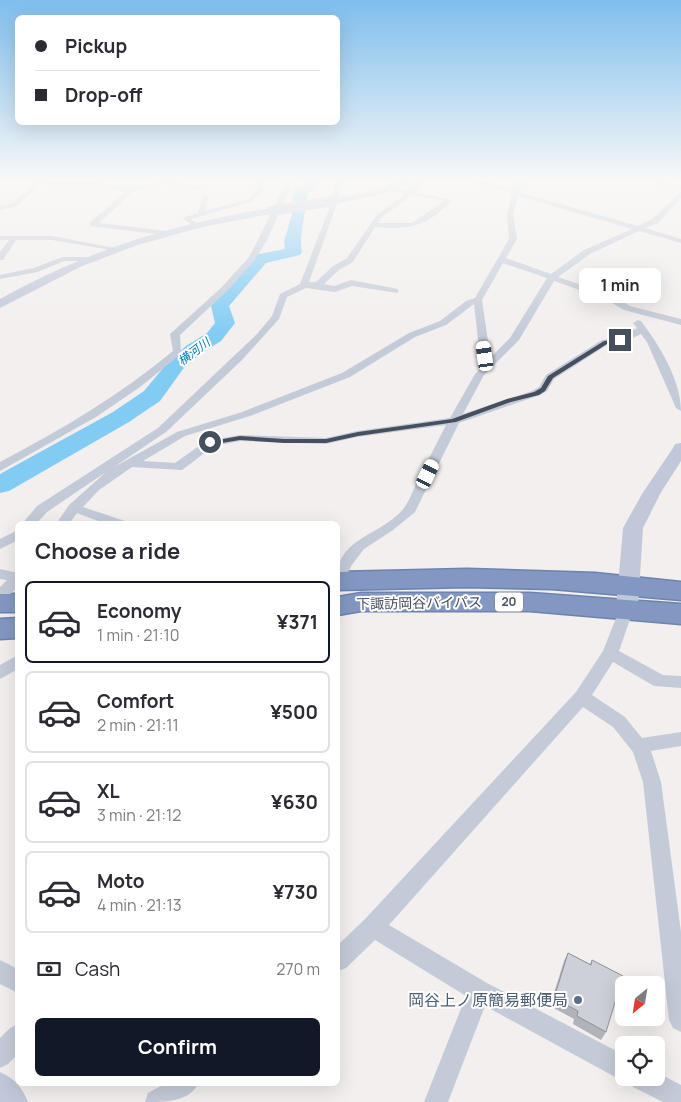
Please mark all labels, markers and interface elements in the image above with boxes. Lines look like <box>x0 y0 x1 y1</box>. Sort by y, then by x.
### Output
text: Pickup <box>65 33 127 59</box>
text: Drop-off <box>65 82 142 108</box>
callout: 1 min <box>579 268 661 302</box>
text: 1 min <box>600 274 640 296</box>
route end <box>609 329 631 351</box>
water label: 横河川 <box>174 333 215 369</box>
car <box>475 340 494 372</box>
route start <box>199 431 221 453</box>
car <box>414 457 441 491</box>
text: Choose a ride <box>35 536 180 566</box>
street label: 下諏訪岡谷バイパス <box>356 592 482 613</box>
road number: 20 <box>495 592 523 612</box>
text: Economy <box>97 598 181 624</box>
icon: car <box>37 600 82 645</box>
text: ¥371 <box>277 609 318 635</box>
text: 1 min · 21:10 <box>97 624 179 646</box>
text: Comfort <box>97 688 174 714</box>
icon: car <box>37 690 82 735</box>
text: ¥500 <box>270 699 318 725</box>
text: 2 min · 21:11 <box>97 714 179 736</box>
text: XL <box>97 778 120 804</box>
icon: car <box>37 780 82 825</box>
text: ¥630 <box>271 789 318 815</box>
text: 3 min · 21:12 <box>97 804 181 826</box>
text: Moto <box>97 868 144 894</box>
icon: car <box>37 870 82 915</box>
text: ¥730 <box>273 879 318 905</box>
text: 4 min · 21:13 <box>97 894 182 916</box>
icon: cash <box>35 955 63 983</box>
text: Cash <box>75 956 120 982</box>
text: 270 m <box>276 958 320 980</box>
north arrow <box>615 976 665 1026</box>
map controls <box>615 976 665 1086</box>
place label: 岡谷上ノ原簡易郵便局 <box>408 989 568 1011</box>
marker: 岡谷上ノ原簡易郵便局 <box>572 994 584 1006</box>
button: Confirm <box>35 1018 320 1076</box>
button: locate <box>615 1036 665 1086</box>

